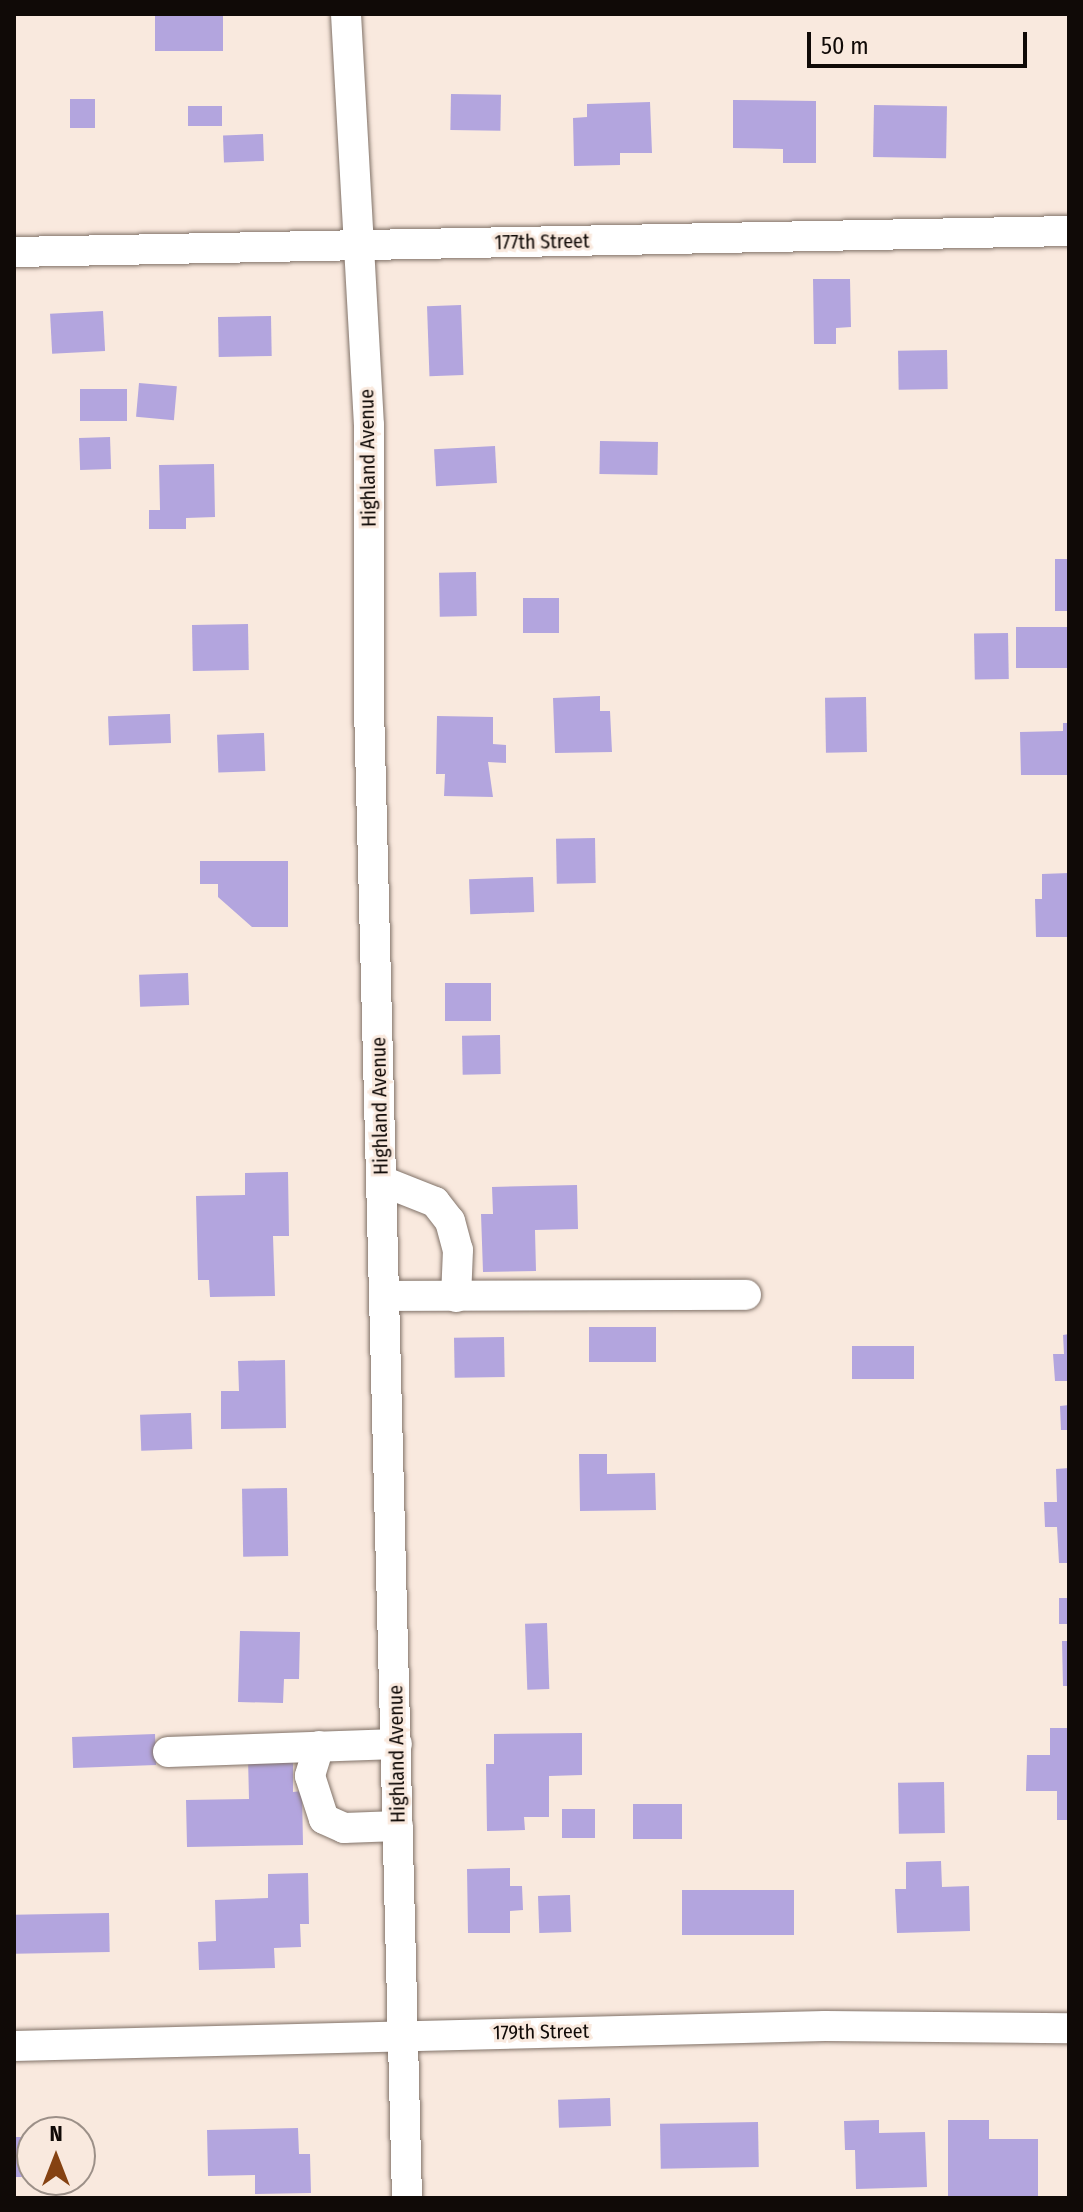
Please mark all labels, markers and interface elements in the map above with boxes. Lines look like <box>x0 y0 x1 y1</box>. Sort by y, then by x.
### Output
scale bar <box>811 16 1031 66</box>
text: 50 m <box>821 32 869 60</box>
street label: 177th Street <box>494 229 590 255</box>
street label: Highland Avenue <box>355 389 381 527</box>
street label: Highland Avenue <box>367 1037 393 1175</box>
street label: Highland Avenue <box>384 1685 410 1823</box>
street label: 179th Street <box>493 2019 589 2045</box>
north arrow <box>16 2116 96 2196</box>
text: N <box>49 2120 63 2147</box>

